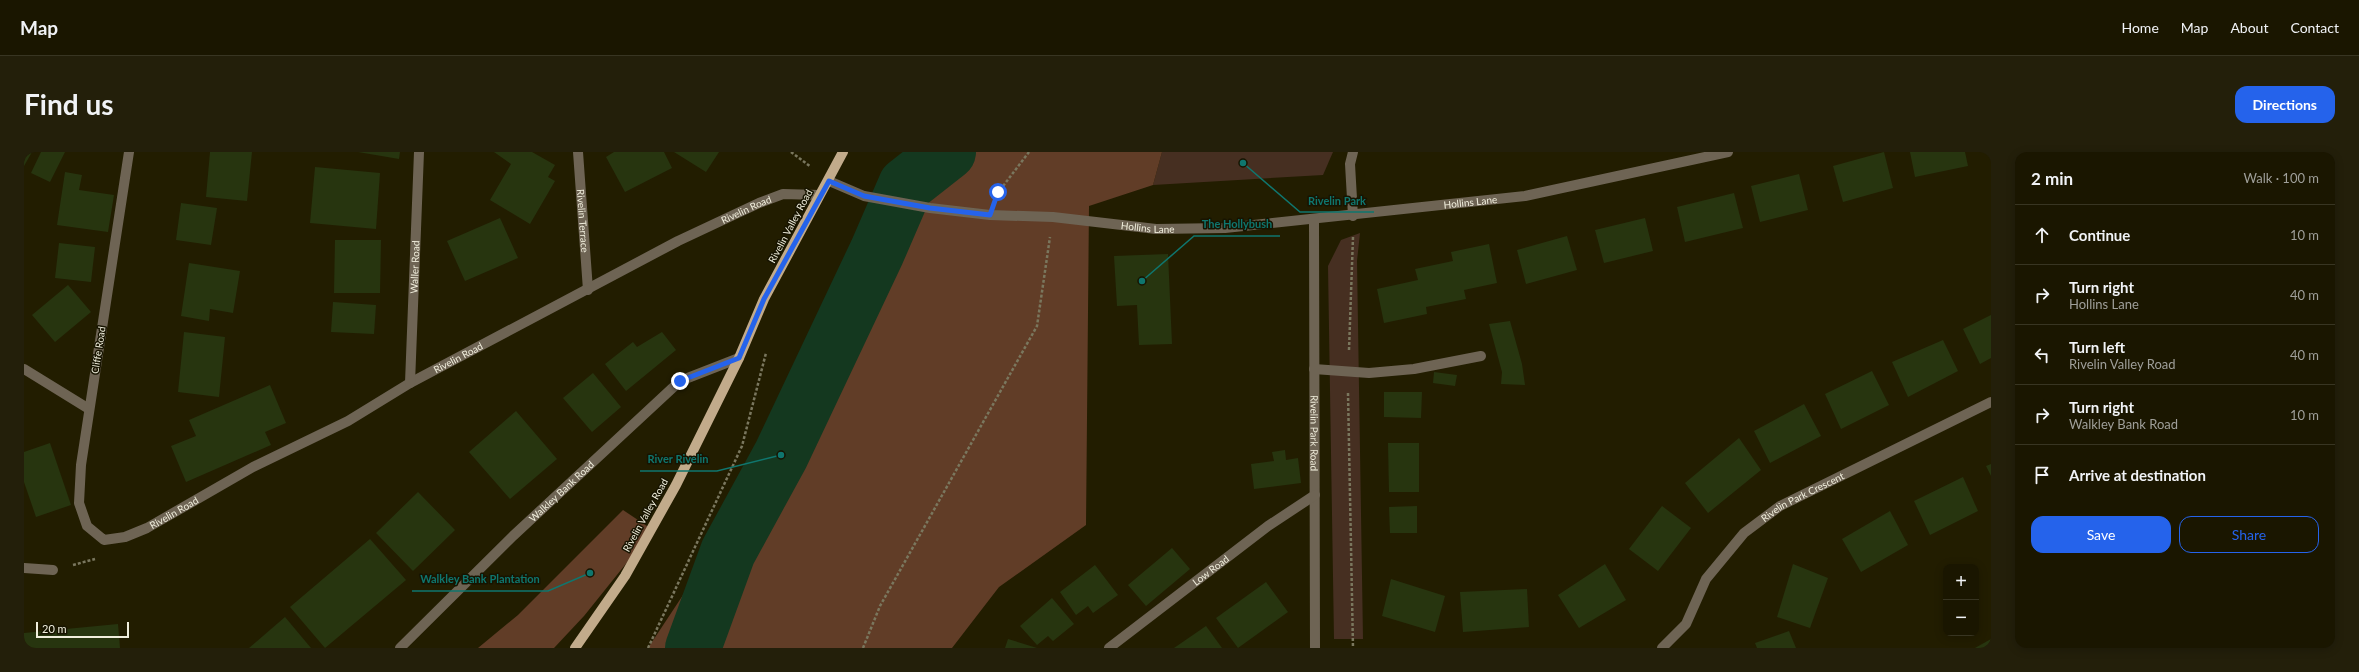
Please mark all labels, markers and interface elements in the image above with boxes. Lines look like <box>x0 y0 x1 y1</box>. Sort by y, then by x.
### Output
text: Map <box>20 16 58 39</box>
text: Home <box>2121 19 2159 36</box>
text: Map <box>2181 19 2208 36</box>
text: About <box>2230 19 2268 36</box>
text: Contact <box>2290 19 2339 36</box>
button: Directions <box>2235 86 2335 123</box>
text: Find us <box>24 87 114 121</box>
text: 2 min <box>2031 168 2073 189</box>
text: Walk · 100 m <box>2243 170 2319 186</box>
route start <box>989 183 1007 201</box>
street label: Rivelin Valley Road <box>765 187 815 265</box>
street label: Rivelin Terrace <box>575 189 591 253</box>
callout: Rivelin Park <box>1300 189 1374 212</box>
street label: Rivelin Road <box>719 193 773 226</box>
street label: Hollins Lane <box>1443 193 1498 211</box>
text: Rivelin Park <box>1308 194 1366 207</box>
callout: The Hollybush <box>1194 213 1280 236</box>
text: The Hollybush <box>1202 217 1272 230</box>
street label: Hollins Lane <box>1120 219 1175 235</box>
icon: ahead <box>2031 224 2053 246</box>
text: Continue <box>2069 226 2130 244</box>
text: 10 m <box>2290 227 2319 243</box>
street label: Waller Road <box>407 240 422 294</box>
text: Turn right <box>2069 278 2134 296</box>
icon: right <box>2031 284 2053 306</box>
text: 40 m <box>2290 287 2319 303</box>
text: Hollins Lane <box>2069 296 2139 312</box>
street label: Cliffe Road <box>88 325 108 375</box>
text: Turn left <box>2069 338 2125 356</box>
street label: Rivelin Road <box>431 340 485 376</box>
icon: left <box>2031 344 2053 366</box>
text: 40 m <box>2290 347 2319 363</box>
text: Rivelin Valley Road <box>2069 356 2176 372</box>
route end <box>671 372 689 390</box>
street label: Rivelin Park Road <box>1308 395 1321 471</box>
text: Turn right <box>2069 398 2134 416</box>
icon: right <box>2031 404 2053 426</box>
text: 10 m <box>2290 407 2319 423</box>
text: Walkley Bank Road <box>2069 416 2178 432</box>
callout: River Rivelin <box>640 448 717 471</box>
text: River Rivelin <box>648 452 708 465</box>
street label: Walkley Bank Road <box>526 458 596 524</box>
icon: arrive <box>2031 464 2053 486</box>
text: Arrive at destination <box>2069 466 2206 484</box>
street label: Rivelin Park Crescent <box>1759 469 1846 524</box>
street label: Rivelin Valley Road <box>620 476 670 554</box>
street label: Rivelin Road <box>147 494 200 531</box>
button: Save <box>2031 516 2171 553</box>
button: Share <box>2179 516 2319 553</box>
street label: Low Road <box>1190 552 1231 588</box>
map controls <box>1943 564 1979 636</box>
button: + <box>1943 564 1979 600</box>
callout: Walkley Bank Plantation <box>412 568 548 591</box>
text: Walkley Bank Plantation <box>420 572 540 585</box>
button: − <box>1943 600 1979 636</box>
scale bar <box>36 620 129 639</box>
text: 20 m <box>42 622 67 635</box>

